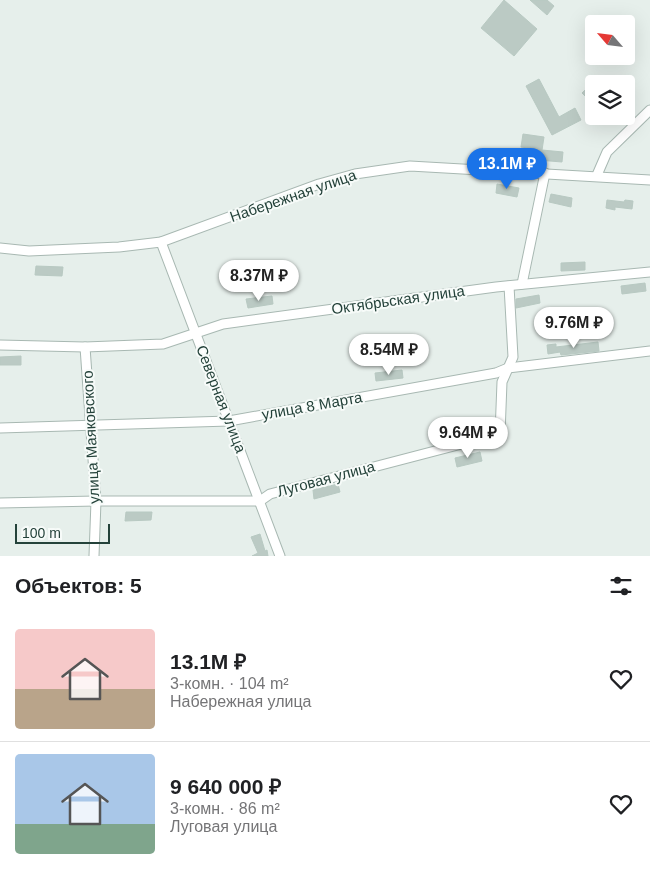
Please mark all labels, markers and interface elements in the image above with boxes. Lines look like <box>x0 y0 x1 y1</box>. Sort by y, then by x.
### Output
north arrow <box>585 15 635 65</box>
map controls <box>585 15 635 125</box>
button: layers <box>585 75 635 125</box>
pin: 13.1M ₽ <box>461 148 553 190</box>
text: 13.1M ₽ <box>478 155 536 172</box>
street label: Набережная улица <box>227 166 359 225</box>
pin: 8.37M ₽ <box>213 260 305 302</box>
text: 8.37M ₽ <box>230 267 288 284</box>
street label: Октябрьская улица <box>330 282 466 317</box>
pin: 9.76M ₽ <box>528 306 620 349</box>
text: 9.76M ₽ <box>545 314 603 331</box>
pin: 8.54M ₽ <box>343 334 435 376</box>
text: 8.54M ₽ <box>360 341 418 358</box>
street label: Северная улица <box>193 343 250 456</box>
street label: улица Маяковского <box>79 370 102 504</box>
street label: улица 8 Марта <box>260 388 364 423</box>
pin: 9.64M ₽ <box>422 416 514 459</box>
text: 9.64M ₽ <box>439 424 497 441</box>
street label: Луговая улица <box>275 457 377 500</box>
scale bar <box>15 521 110 544</box>
text: 100 m <box>22 525 61 541</box>
icon: filters <box>607 572 635 600</box>
text: Объектов: 5 <box>15 574 142 597</box>
icon: home <box>55 649 115 709</box>
text: 13.1M ₽ <box>170 650 246 673</box>
icon: heart <box>607 665 635 693</box>
text: 3-комн. · 104 m² <box>170 675 289 692</box>
text: Набережная улица <box>170 693 311 710</box>
icon: home <box>55 774 115 834</box>
text: 9 640 000 ₽ <box>170 775 281 798</box>
icon: heart <box>607 790 635 818</box>
text: 3-комн. · 86 m² <box>170 800 280 817</box>
text: Луговая улица <box>170 818 277 835</box>

